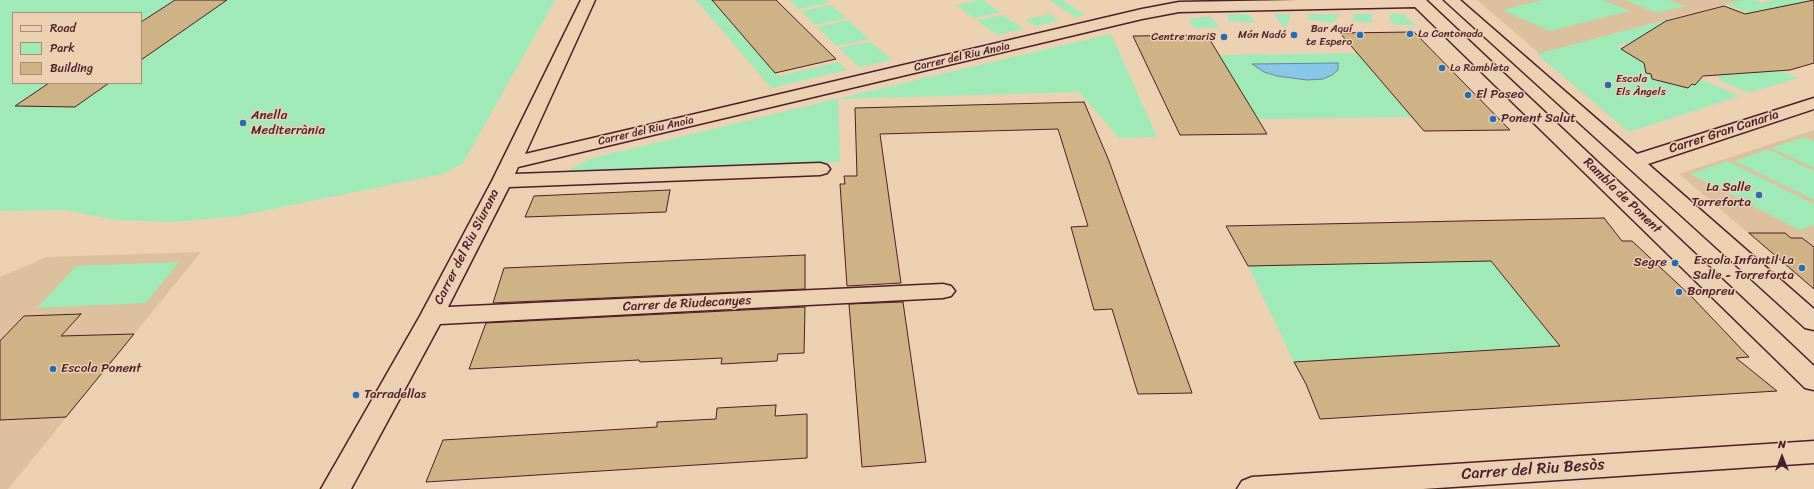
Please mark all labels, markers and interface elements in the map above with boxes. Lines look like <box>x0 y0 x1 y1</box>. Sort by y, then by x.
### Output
legend <box>12 12 142 84</box>
text: Road <box>50 17 76 39</box>
place label: Bar Aquí te Espero <box>1306 22 1352 48</box>
place label: La Cantonada <box>1418 27 1483 41</box>
place label: Món Nadó <box>1238 28 1286 42</box>
marker: La Cantonada <box>1405 29 1415 39</box>
place label: Centre mariS <box>1151 30 1216 44</box>
marker: Món Nadó <box>1289 30 1299 40</box>
marker: Bar Aquí te Espero <box>1355 30 1365 40</box>
marker: Centre mariS <box>1219 32 1229 42</box>
text: Park <box>50 37 75 59</box>
street label: Carrer del Riu Anoia <box>913 40 1011 74</box>
text: Building <box>50 57 93 79</box>
place label: La Rambleta <box>1450 61 1509 75</box>
marker: La Rambleta <box>1437 63 1447 73</box>
place label: Escola Els Àngels <box>1616 72 1666 98</box>
marker: Escola Els Àngels <box>1603 80 1613 90</box>
place label: El Paseo <box>1476 87 1524 103</box>
marker: El Paseo <box>1463 90 1473 100</box>
street label: Carrer Gran Canaria <box>1667 107 1781 157</box>
place label: Anella Mediterrània <box>251 108 325 139</box>
place label: Ponent Salut <box>1501 111 1576 127</box>
street label: Carrer del Riu Anoia <box>597 114 695 148</box>
marker: Ponent Salut <box>1488 114 1498 124</box>
marker: Anella Mediterrània <box>238 118 248 128</box>
street label: Rambla de Ponent <box>1580 155 1664 237</box>
place label: La Salle Torreforta <box>1691 180 1751 211</box>
street label: Carrer del Riu Siurana <box>431 187 503 307</box>
marker: La Salle Torreforta <box>1754 190 1764 200</box>
place label: Escola Infantil La Salle - Torreforta <box>1693 253 1794 284</box>
place label: Segre <box>1634 255 1667 271</box>
marker: Segre <box>1670 258 1680 268</box>
marker: Escola Infantil La Salle - Torreforta <box>1797 263 1807 273</box>
place label: Bonpreu <box>1687 284 1735 300</box>
marker: Bonpreu <box>1674 287 1684 297</box>
street label: Carrer de Riudecanyes <box>622 293 752 315</box>
place label: Escola Ponent <box>61 361 141 377</box>
marker: Escola Ponent <box>48 364 58 374</box>
place label: Tarradellas <box>364 387 426 403</box>
marker: Tarradellas <box>351 390 361 400</box>
text: N <box>1778 435 1786 454</box>
north arrow <box>1762 437 1802 477</box>
street label: Carrer del Riu Besòs <box>1461 455 1605 485</box>

